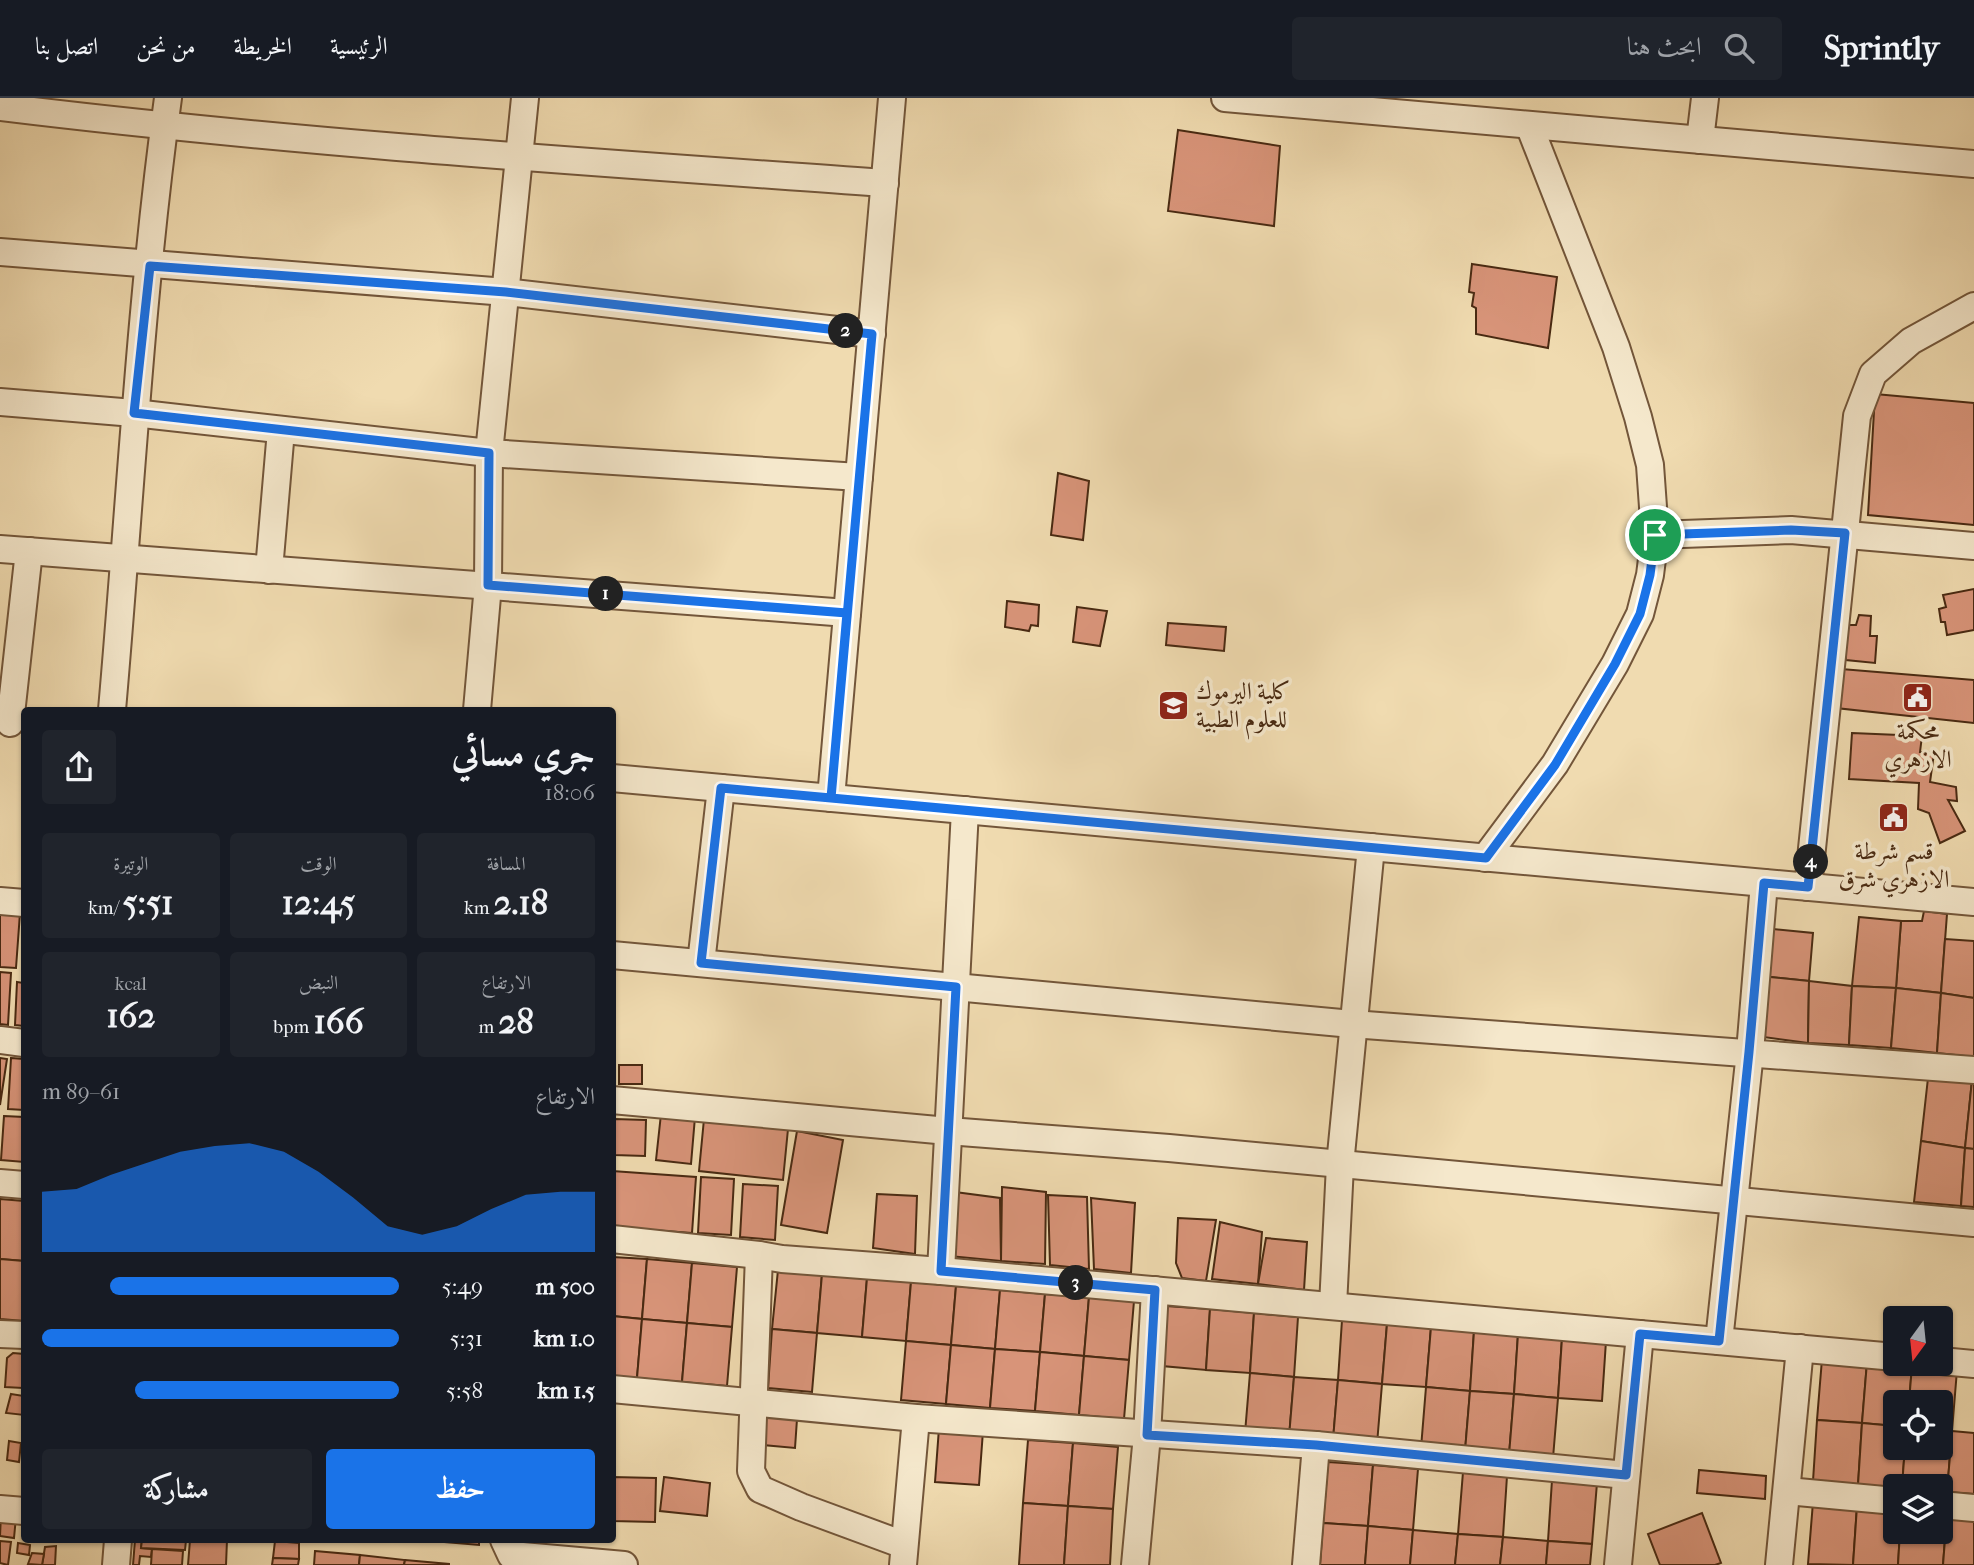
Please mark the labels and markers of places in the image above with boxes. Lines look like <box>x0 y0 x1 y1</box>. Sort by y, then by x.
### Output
pin: 2 <box>828 314 864 348</box>
pin <box>1625 505 1685 565</box>
pin: 1 <box>588 576 624 612</box>
place label: كلية اليرموك للعلوم الطبية <box>1196 677 1291 740</box>
public building icon: محكمة الازهري <box>1901 680 1935 714</box>
school or university icon: كلية اليرموك للعلوم الطبية <box>1156 688 1190 722</box>
place label: محكمة الازهري <box>1884 717 1952 778</box>
public building icon: قسم شرطة الازهري شرق <box>1877 800 1911 834</box>
place label: قسم شرطة الازهري شرق <box>1839 837 1949 898</box>
pin: 4 <box>1794 844 1828 880</box>
pin: 3 <box>1058 1266 1094 1300</box>

